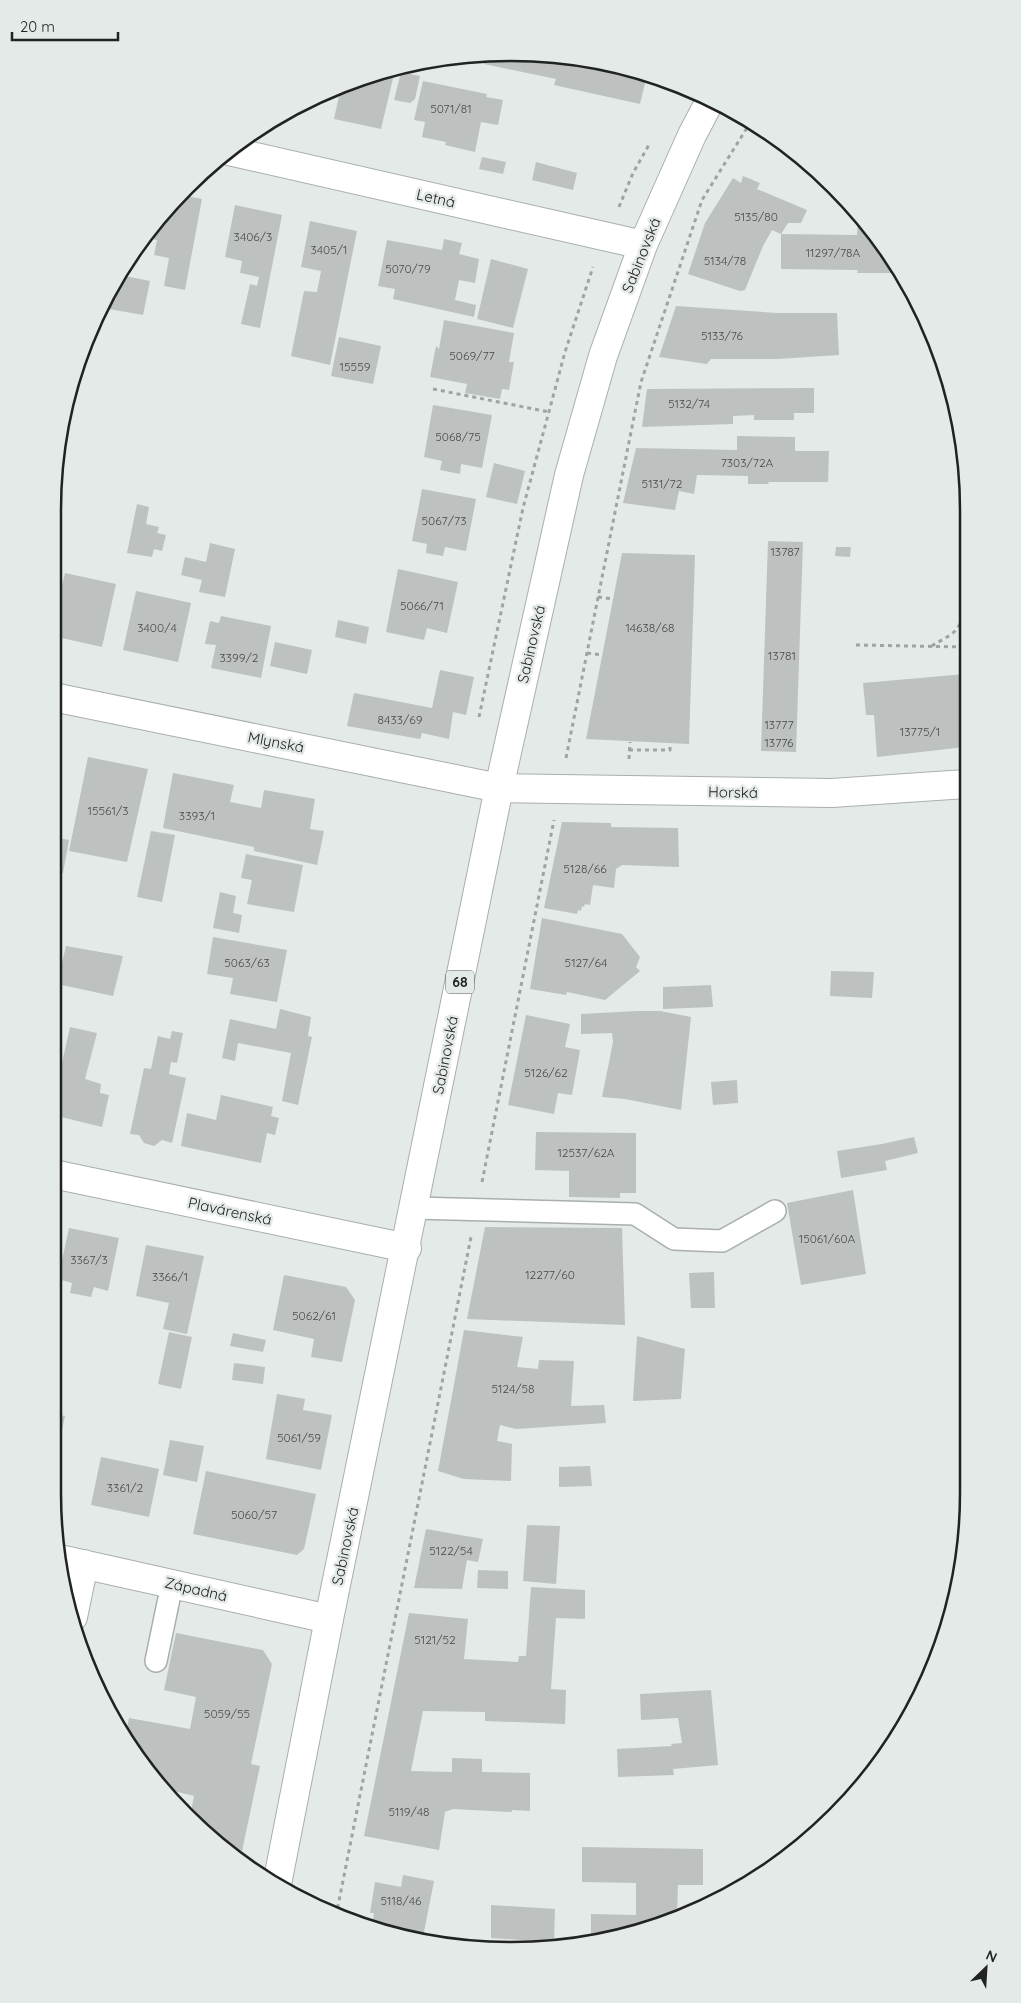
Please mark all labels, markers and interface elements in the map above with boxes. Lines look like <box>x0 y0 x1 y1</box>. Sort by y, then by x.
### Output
scale bar <box>12 10 119 42</box>
text: 20 m <box>20 17 55 36</box>
house number: 5071/81 <box>430 101 472 116</box>
street label: Letná <box>415 184 457 212</box>
house number: 5135/80 <box>734 209 778 224</box>
street label: Sabinovská <box>617 215 665 295</box>
house number: 3406/3 <box>234 229 272 244</box>
house number: 3405/1 <box>311 242 348 257</box>
house number: 11297/78A <box>806 245 861 260</box>
house number: 5134/78 <box>704 253 746 268</box>
house number: 5070/79 <box>385 261 431 276</box>
house number: 5133/76 <box>701 328 744 343</box>
house number: 5069/77 <box>449 348 495 363</box>
house number: 15559 <box>340 359 371 374</box>
house number: 5132/74 <box>668 396 710 411</box>
house number: 5068/75 <box>435 429 481 444</box>
house number: 7303/72A <box>721 455 774 470</box>
house number: 5131/72 <box>642 476 683 491</box>
house number: 5067/73 <box>421 513 467 528</box>
house number: 13787 <box>770 544 800 559</box>
house number: 5066/71 <box>400 598 444 613</box>
street label: Sabinovská <box>513 603 549 685</box>
house number: 3400/4 <box>137 620 177 635</box>
house number: 14638/68 <box>625 620 675 635</box>
house number: 13781 <box>768 648 796 663</box>
house number: 3399/2 <box>220 650 259 665</box>
house number: 8433/69 <box>378 712 423 727</box>
house number: 13777 <box>764 717 794 732</box>
house number: 13775/1 <box>900 724 940 739</box>
street label: Mlynská <box>246 727 306 757</box>
house number: 13776 <box>764 735 794 750</box>
street label: Horská <box>708 782 758 802</box>
house number: 15561/3 <box>88 803 128 818</box>
house number: 3393/1 <box>179 808 215 823</box>
house number: 5128/66 <box>563 861 607 876</box>
house number: 5063/63 <box>224 955 270 970</box>
house number: 5127/64 <box>565 955 607 970</box>
road number: 68 <box>446 970 474 994</box>
street label: Sabinovská <box>428 1014 462 1096</box>
house number: 5126/62 <box>524 1065 568 1080</box>
house number: 12537/62A <box>557 1145 615 1160</box>
street label: Plavárenská <box>186 1193 274 1229</box>
house number: 15061/60A <box>799 1231 855 1246</box>
house number: 3367/3 <box>70 1252 108 1267</box>
house number: 12277/60 <box>525 1267 575 1282</box>
house number: 3366/1 <box>152 1269 188 1284</box>
house number: 5062/61 <box>292 1308 336 1323</box>
house number: 5124/58 <box>491 1381 535 1396</box>
house number: 5061/59 <box>277 1430 321 1445</box>
house number: 3361/2 <box>107 1480 144 1495</box>
street label: Sabinovská <box>327 1505 363 1587</box>
house number: 5060/57 <box>231 1507 277 1522</box>
house number: 5122/54 <box>429 1543 473 1558</box>
street label: Západná <box>163 1573 229 1605</box>
house number: 5121/52 <box>414 1632 456 1647</box>
house number: 5059/55 <box>204 1706 250 1721</box>
house number: 5119/48 <box>388 1804 430 1819</box>
house number: 5118/46 <box>381 1893 422 1908</box>
north arrow <box>961 1943 1011 1993</box>
text: N <box>983 1946 1000 1967</box>

